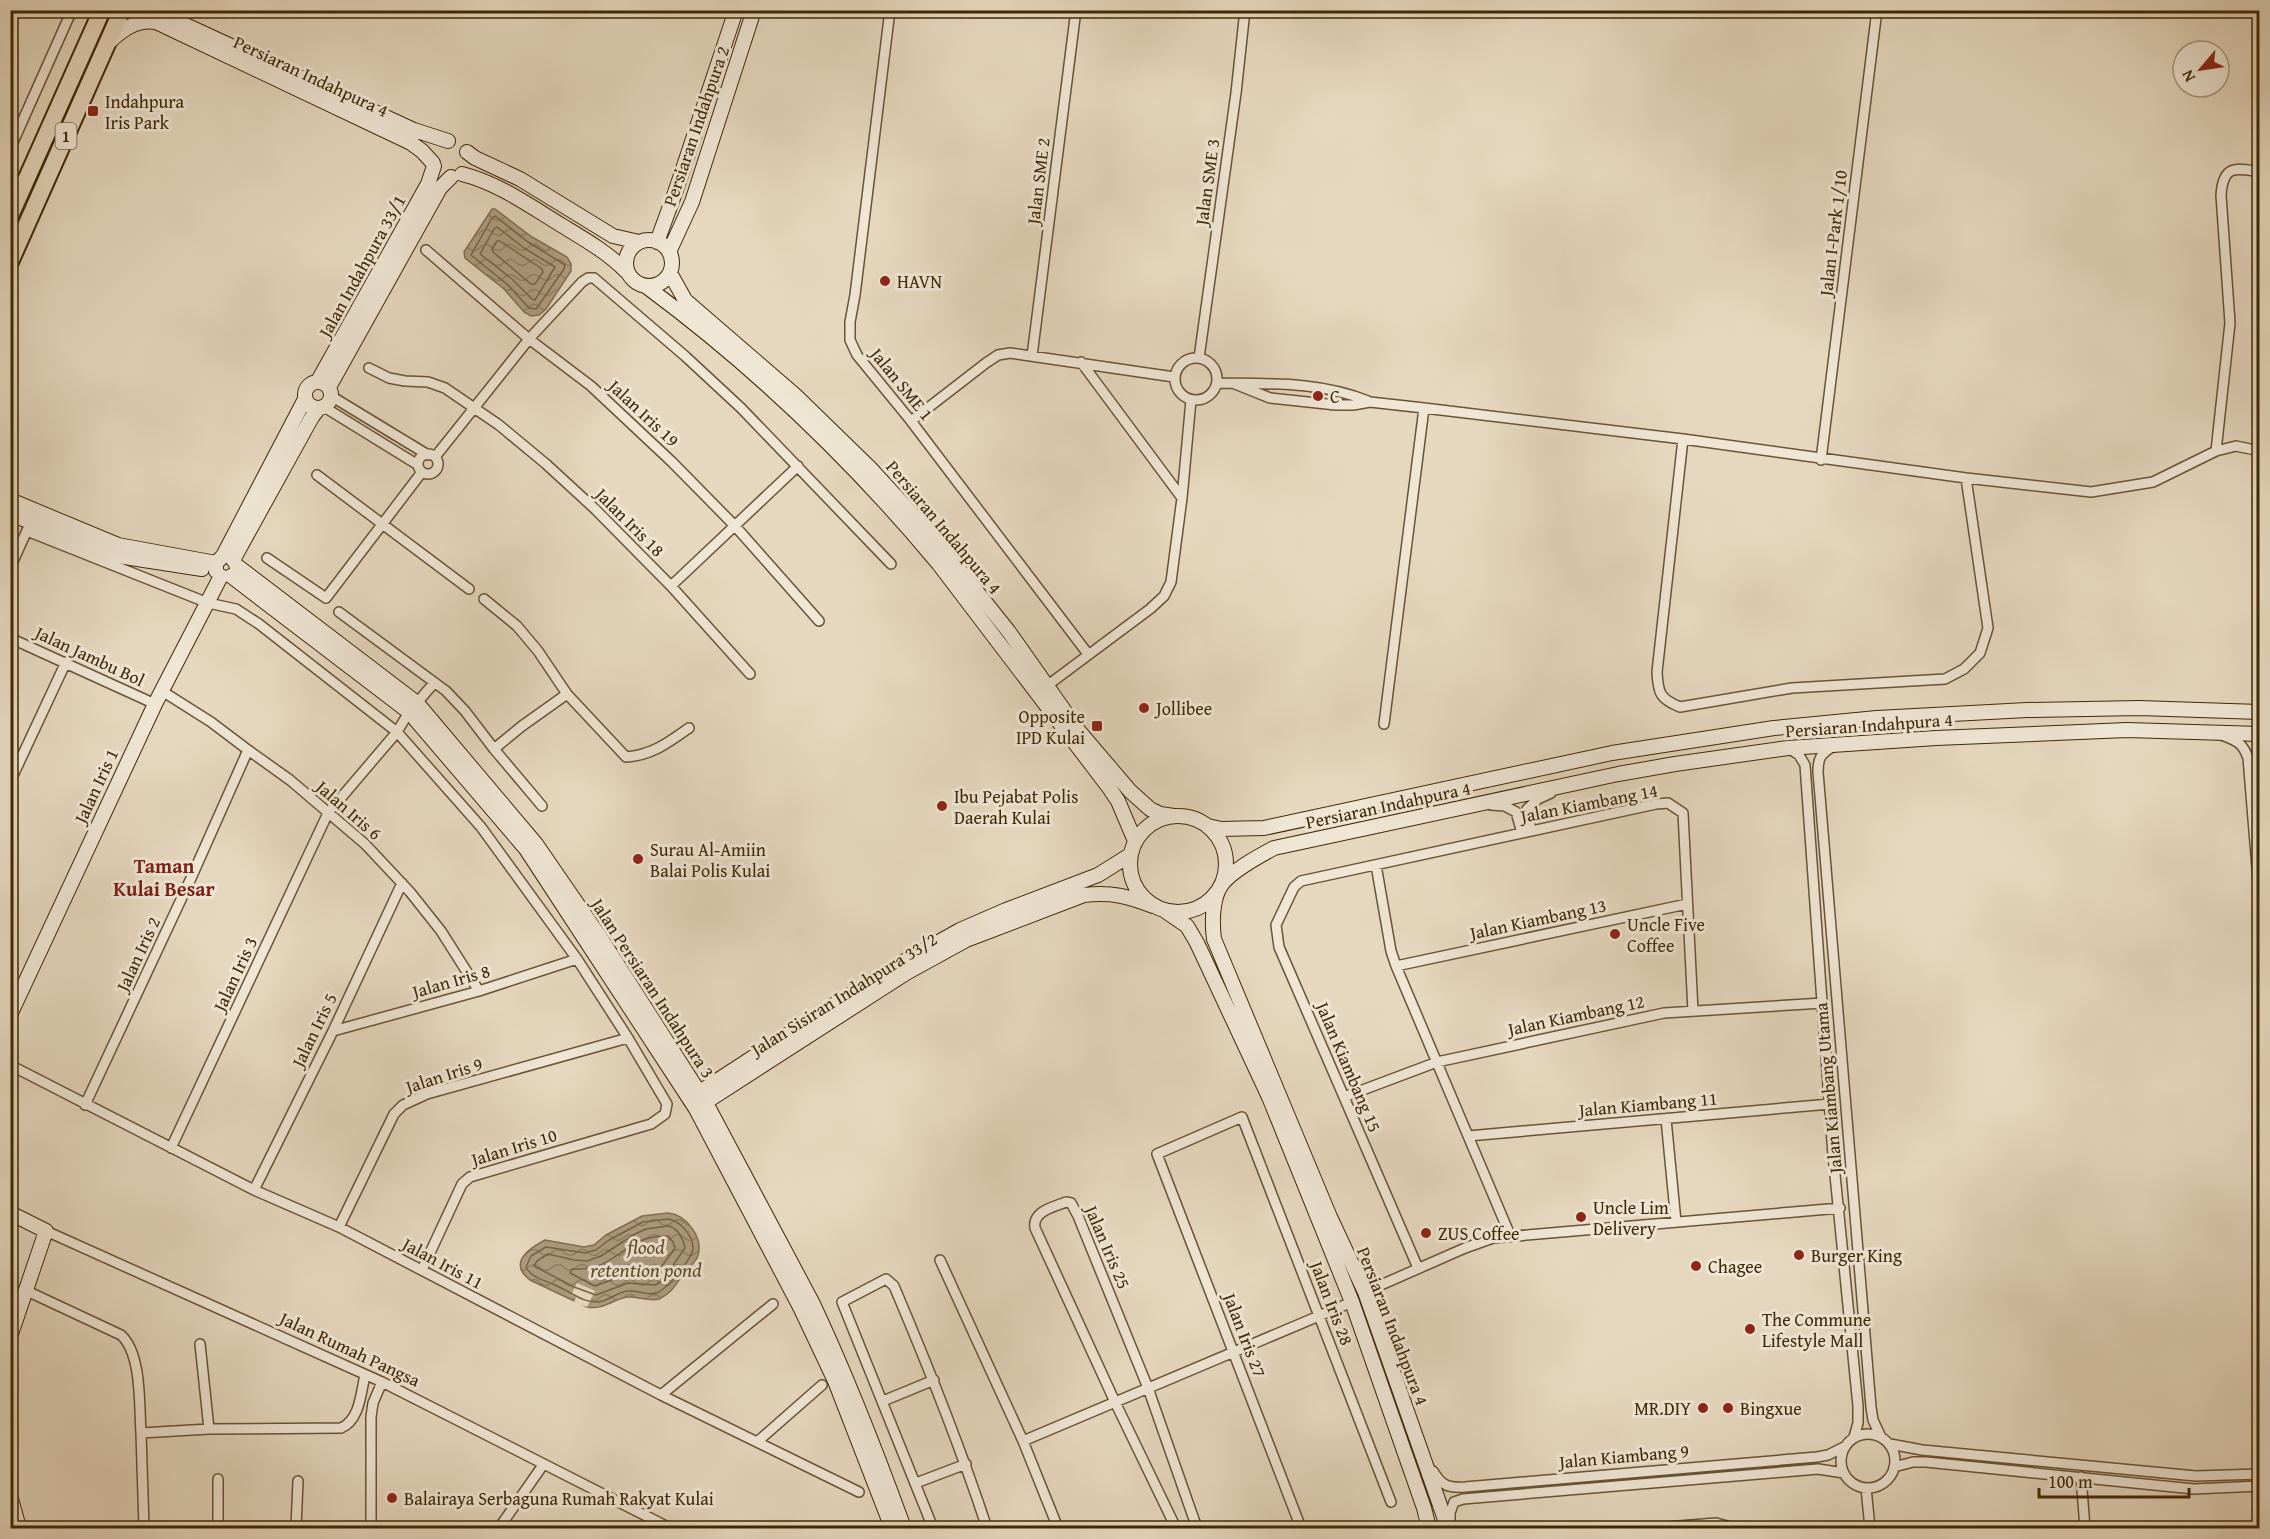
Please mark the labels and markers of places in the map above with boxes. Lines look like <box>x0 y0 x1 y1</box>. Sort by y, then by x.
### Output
place label: Indahpura Iris Park <box>105 88 185 136</box>
marker: Indahpura Iris Park <box>86 104 100 118</box>
place label: HAVN <box>897 268 942 295</box>
marker: HAVN <box>878 274 892 288</box>
place label: C <box>1330 383 1340 410</box>
marker: C <box>1311 389 1325 403</box>
place label: Jollibee <box>1154 695 1212 722</box>
marker: Jollibee <box>1137 701 1151 715</box>
place label: Opposite IPD Kulai <box>1016 703 1085 751</box>
marker: Opposite IPD Kulai <box>1090 719 1104 733</box>
place label: Ibu Pejabat Polis Daerah Kulai <box>954 783 1078 831</box>
marker: Ibu Pejabat Polis Daerah Kulai <box>935 799 949 813</box>
place label: Surau Al-Amiin Balai Polis Kulai <box>650 836 770 884</box>
marker: Surau Al-Amiin Balai Polis Kulai <box>631 852 645 866</box>
place label: Uncle Five Coffee <box>1627 911 1705 959</box>
marker: Uncle Five Coffee <box>1608 927 1622 941</box>
place label: Uncle Lim Delivery <box>1593 1194 1669 1242</box>
marker: Uncle Lim Delivery <box>1574 1210 1588 1224</box>
place label: ZUS Coffee <box>1438 1220 1520 1247</box>
marker: ZUS Coffee <box>1419 1226 1433 1240</box>
place label: Burger King <box>1811 1242 1902 1269</box>
marker: Burger King <box>1792 1248 1806 1262</box>
place label: Chagee <box>1708 1253 1762 1280</box>
marker: Chagee <box>1689 1259 1703 1273</box>
place label: The Commune Lifestyle Mall <box>1762 1306 1871 1354</box>
marker: The Commune Lifestyle Mall <box>1743 1322 1757 1336</box>
place label: MR.DIY <box>1634 1395 1691 1422</box>
place label: Bingxue <box>1740 1395 1802 1422</box>
marker: MR.DIY <box>1696 1401 1710 1415</box>
marker: Bingxue <box>1721 1401 1735 1415</box>
place label: Balairaya Serbaguna Rumah Rakyat Kulai <box>404 1485 714 1512</box>
marker: Balairaya Serbaguna Rumah Rakyat Kulai <box>385 1491 399 1505</box>

